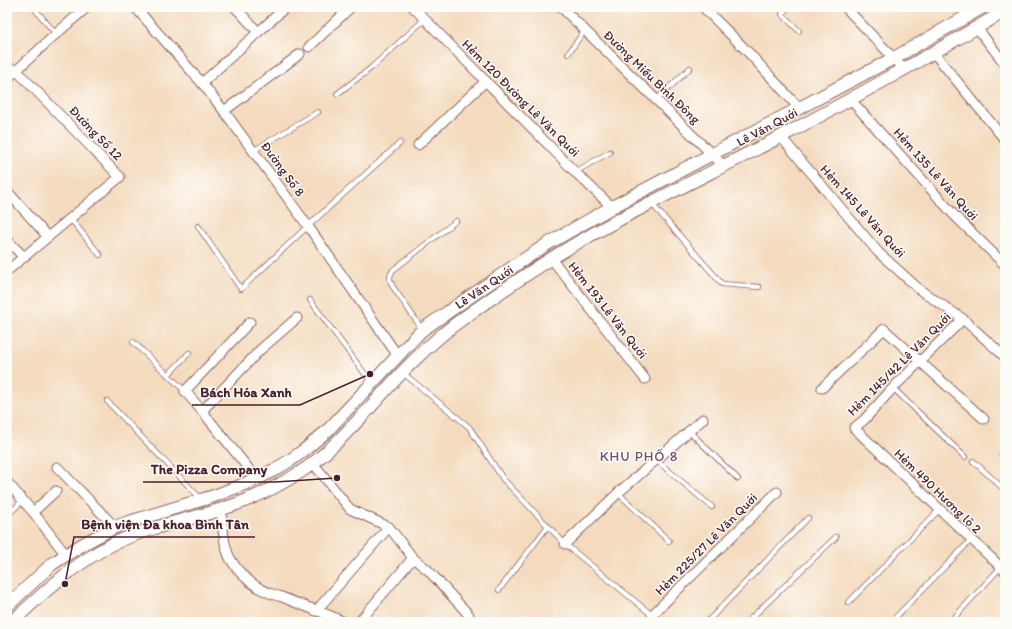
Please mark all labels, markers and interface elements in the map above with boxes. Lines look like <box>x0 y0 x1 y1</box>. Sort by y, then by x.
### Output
street label: Đường Miếu Bình Đông <box>601 27 704 127</box>
street label: Hẻm 120 Đường Lê Văn Quới <box>459 36 583 160</box>
street label: Đường Số 12 <box>66 103 126 163</box>
street label: Lê Văn Quới <box>734 105 800 149</box>
street label: Hẻm 135 Lê Văn Quới <box>891 125 981 223</box>
street label: Đường Số 8 <box>258 139 308 199</box>
street label: Hẻm 145 Lê Văn Quới <box>817 162 909 260</box>
street label: Hẻm 193 Lê Văn Quới <box>565 259 651 361</box>
street label: Lê Văn Quới <box>452 262 516 312</box>
street label: Hẻm 145/42 Lê Văn Quới <box>844 309 954 419</box>
callout: Bách Hóa Xanh <box>192 379 300 405</box>
text: Bách Hóa Xanh <box>200 384 293 401</box>
street label: Hẻm 490 Hương lộ 2 <box>891 446 985 536</box>
district label: KHU PHỐ 8 <box>600 448 678 465</box>
callout: The Pizza Company <box>143 456 275 482</box>
text: The Pizza Company <box>150 461 268 478</box>
street label: Hẻm 225/27 Lê Văn Quới <box>652 490 760 598</box>
callout: Bệnh viện Đa khoa Bình Tân <box>74 511 255 537</box>
text: Bệnh viện Đa khoa Bình Tân <box>81 516 249 533</box>

